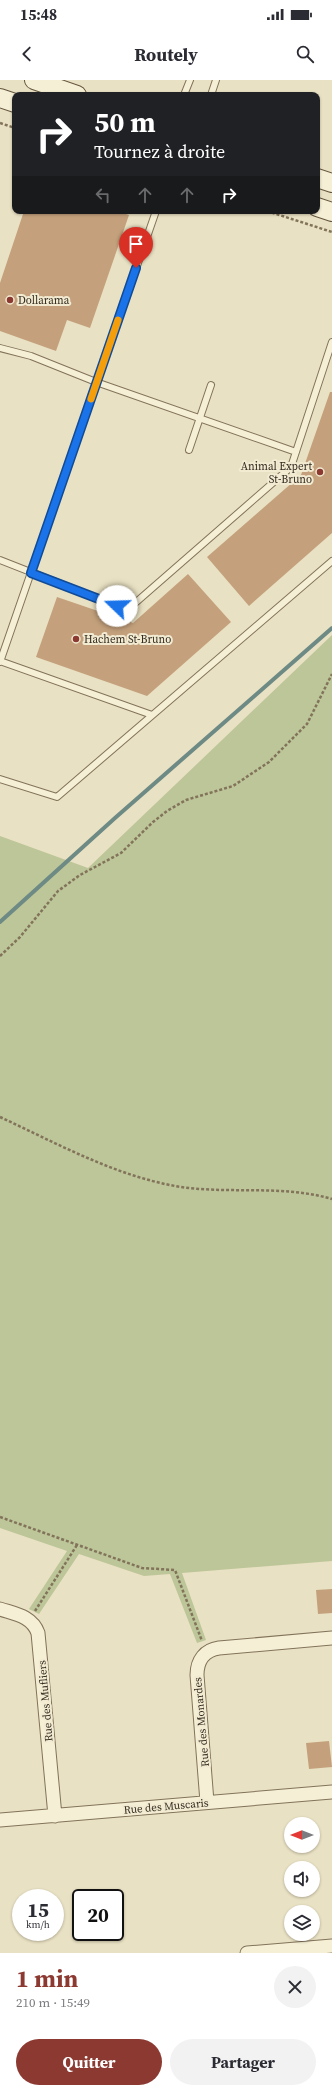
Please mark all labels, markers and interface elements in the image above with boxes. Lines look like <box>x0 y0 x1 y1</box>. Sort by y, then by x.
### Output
text: 15:48 <box>20 4 57 25</box>
text: Routely <box>134 42 198 67</box>
icon: back <box>16 43 38 65</box>
icon: search <box>294 43 316 65</box>
text: 50 m <box>94 103 156 141</box>
icon: right <box>28 108 80 160</box>
text: Tournez à droite <box>94 139 225 164</box>
icon: left <box>92 184 114 206</box>
icon: ahead <box>134 184 156 206</box>
icon: ahead <box>176 184 198 206</box>
icon: right <box>218 184 240 206</box>
pin <box>119 227 153 268</box>
icon: arrive <box>125 233 147 255</box>
place label: Dollarama <box>18 293 70 308</box>
marker: Dollarama <box>5 295 15 305</box>
place label: Animal Expert St-Bruno <box>241 459 312 487</box>
marker: Animal Expert St-Bruno <box>315 467 325 477</box>
position arrow <box>96 585 138 627</box>
place label: Hachem St-Bruno <box>84 632 171 647</box>
marker: Hachem St-Bruno <box>71 634 81 644</box>
street label: Rue des Mufliers <box>34 1659 57 1742</box>
street label: Rue des Monardes <box>190 1676 213 1767</box>
street label: Rue des Muscaris <box>123 1795 209 1818</box>
north arrow <box>284 1817 320 1853</box>
map controls <box>284 1817 320 1941</box>
button: sound <box>284 1861 320 1897</box>
speed limit sign: 20 <box>72 1889 124 1941</box>
text: 15 <box>27 1896 49 1924</box>
button: layers <box>284 1905 320 1941</box>
text: km/h <box>26 1918 50 1931</box>
text: 1 min <box>16 1962 78 1995</box>
button: close <box>274 1966 316 2008</box>
text: 210 m · 15:49 <box>16 1994 90 2011</box>
button: Quitter <box>16 2039 162 2085</box>
button: Partager <box>170 2039 316 2085</box>

